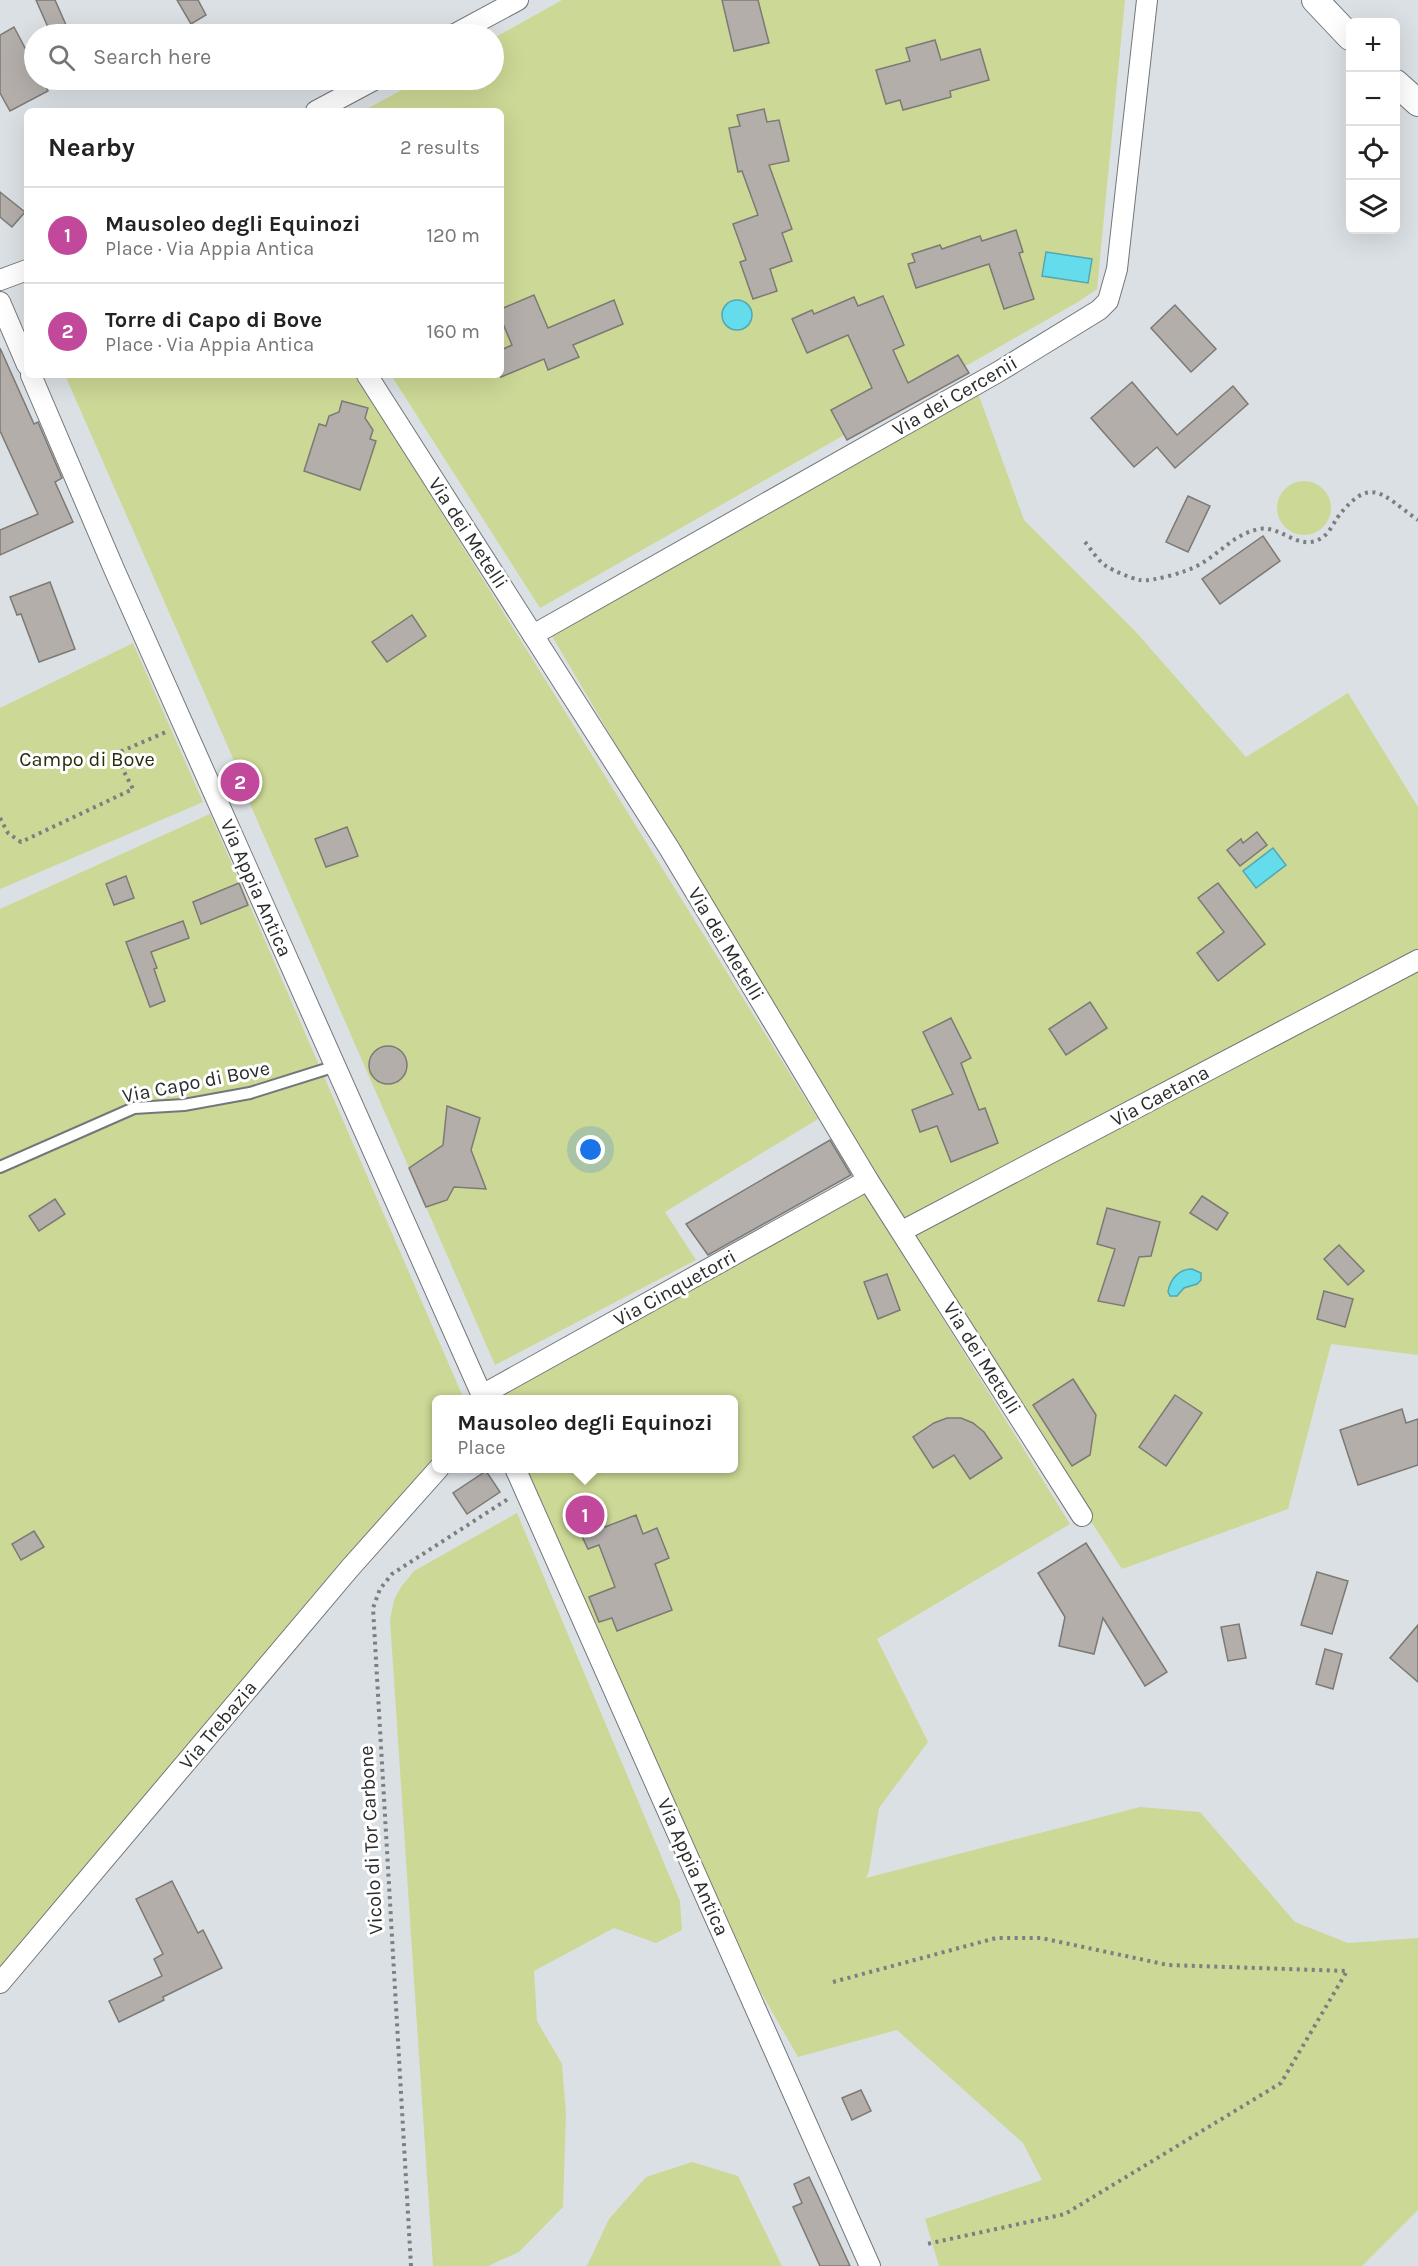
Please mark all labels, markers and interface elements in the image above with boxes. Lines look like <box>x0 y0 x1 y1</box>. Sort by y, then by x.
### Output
map controls <box>1346 18 1400 234</box>
button: + <box>1346 18 1400 72</box>
search box <box>24 24 504 90</box>
icon: search <box>45 41 78 74</box>
text: Search here <box>93 44 211 70</box>
button: − <box>1346 72 1400 126</box>
button: locate <box>1346 126 1400 180</box>
text: Nearby <box>48 132 135 163</box>
text: 2 results <box>400 136 480 159</box>
button: layers <box>1346 180 1400 234</box>
text: Mausoleo degli Equinozi <box>105 211 360 237</box>
text: 1 <box>64 224 71 247</box>
text: 120 m <box>426 224 480 247</box>
text: Place · Via Appia Antica <box>105 237 314 260</box>
text: Torre di Capo di Bove <box>105 307 322 333</box>
text: 2 <box>61 320 74 343</box>
text: 160 m <box>427 320 480 343</box>
text: Place · Via Appia Antica <box>105 333 314 356</box>
street label: Via dei Cercenii <box>889 351 1021 441</box>
street label: Via dei Metelli <box>424 473 512 593</box>
park label: Campo di Bove <box>19 748 155 771</box>
pin: 2 <box>220 760 260 804</box>
street label: Via Appia Antica <box>215 816 297 960</box>
street label: Via dei Metelli <box>683 883 769 1005</box>
street label: Via Capo di Bove <box>120 1056 272 1108</box>
street label: Via Caetana <box>1107 1060 1213 1132</box>
your location <box>576 1135 605 1164</box>
street label: Via Cinquetorri <box>610 1245 740 1331</box>
street label: Via dei Metelli <box>938 1298 1026 1418</box>
popup <box>432 1395 738 1473</box>
text: Mausoleo degli Equinozi <box>457 1410 713 1436</box>
text: Place <box>457 1436 506 1459</box>
pin: 1 <box>566 1492 604 1538</box>
street label: Via Trebazia <box>174 1676 262 1774</box>
street label: Vicolo di Tor Carbone <box>355 1745 387 1935</box>
street label: Via Appia Antica <box>652 1795 734 1939</box>

